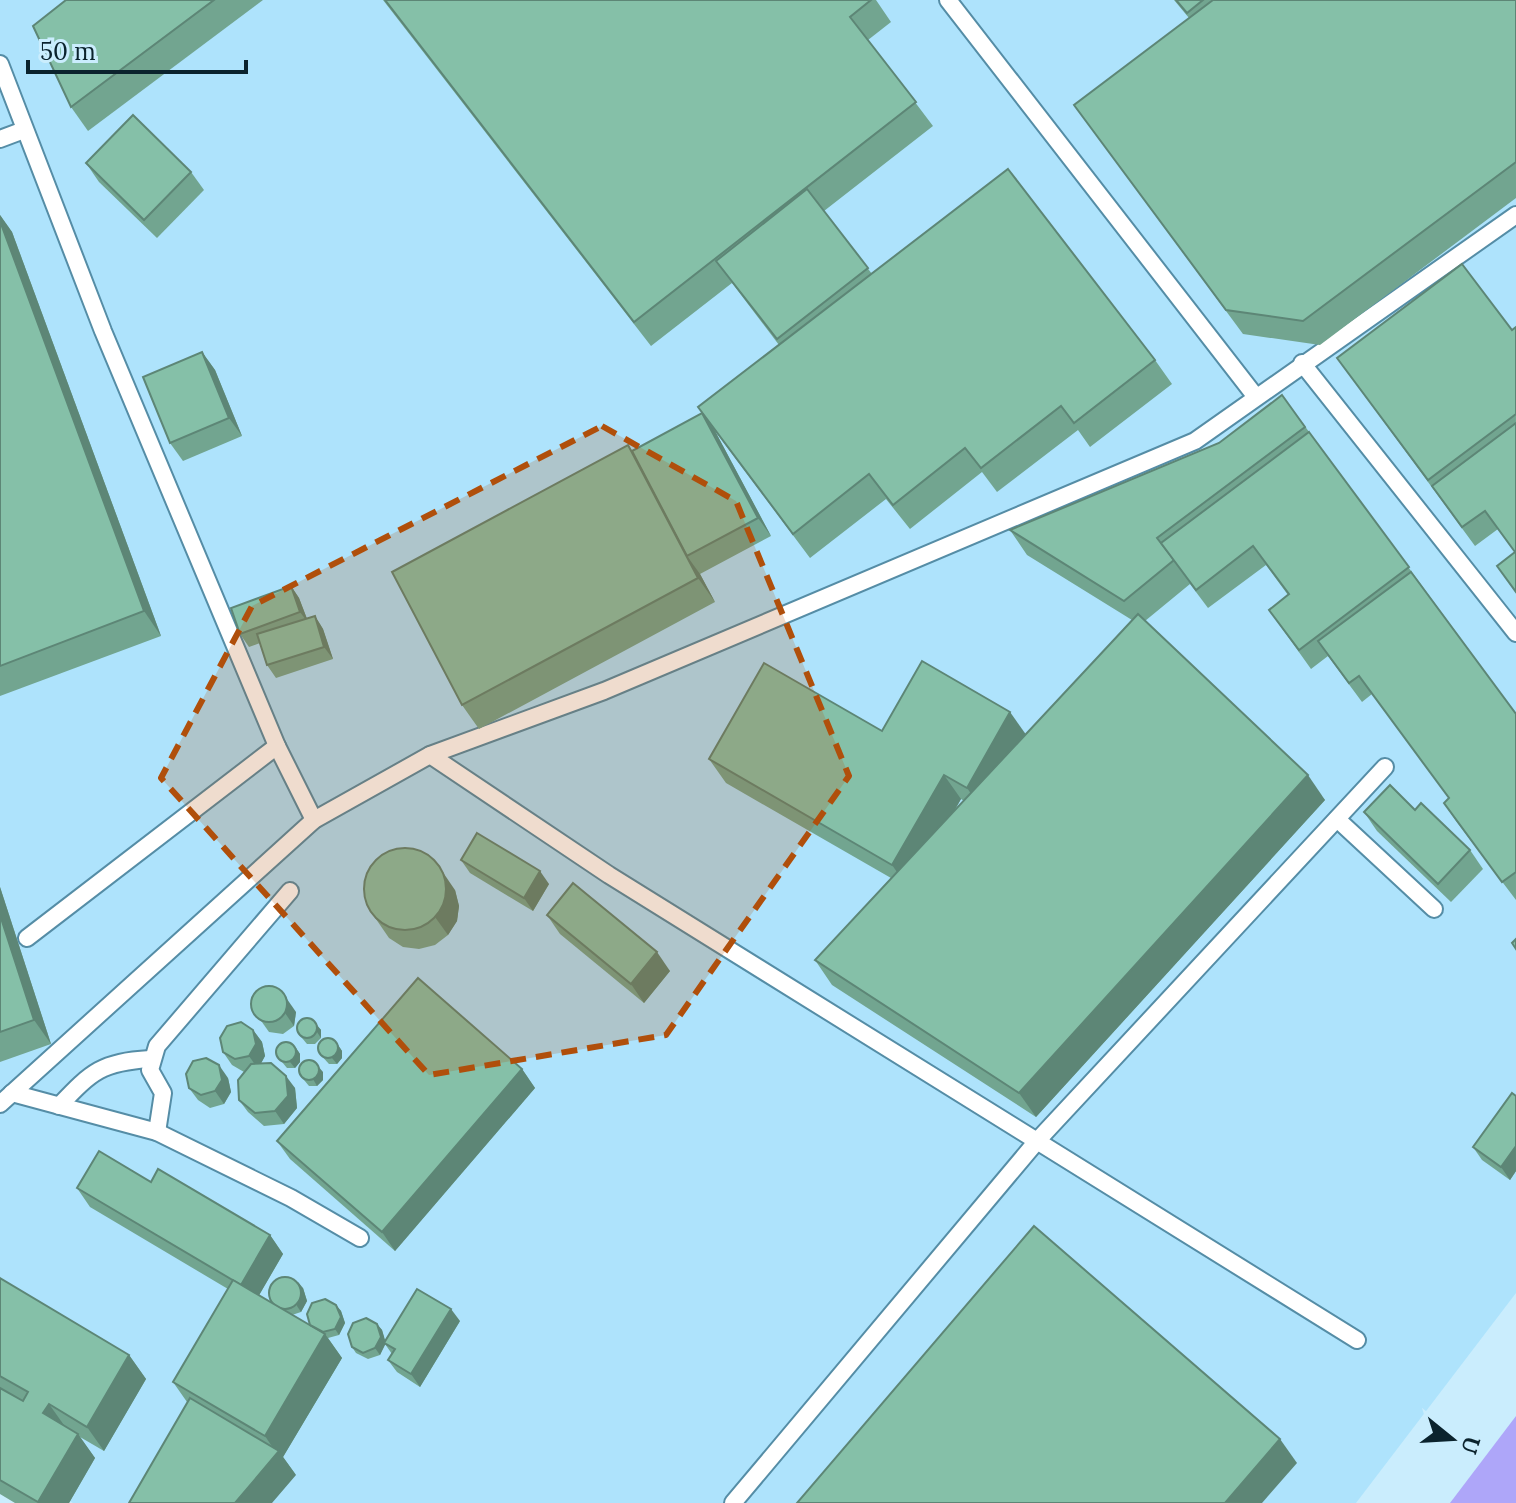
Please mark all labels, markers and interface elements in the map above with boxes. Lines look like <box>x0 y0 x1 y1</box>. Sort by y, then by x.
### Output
scale bar <box>28 24 246 74</box>
text: 50 m <box>40 36 96 67</box>
north arrow <box>1412 1399 1492 1479</box>
text: U <box>1455 1433 1487 1458</box>

